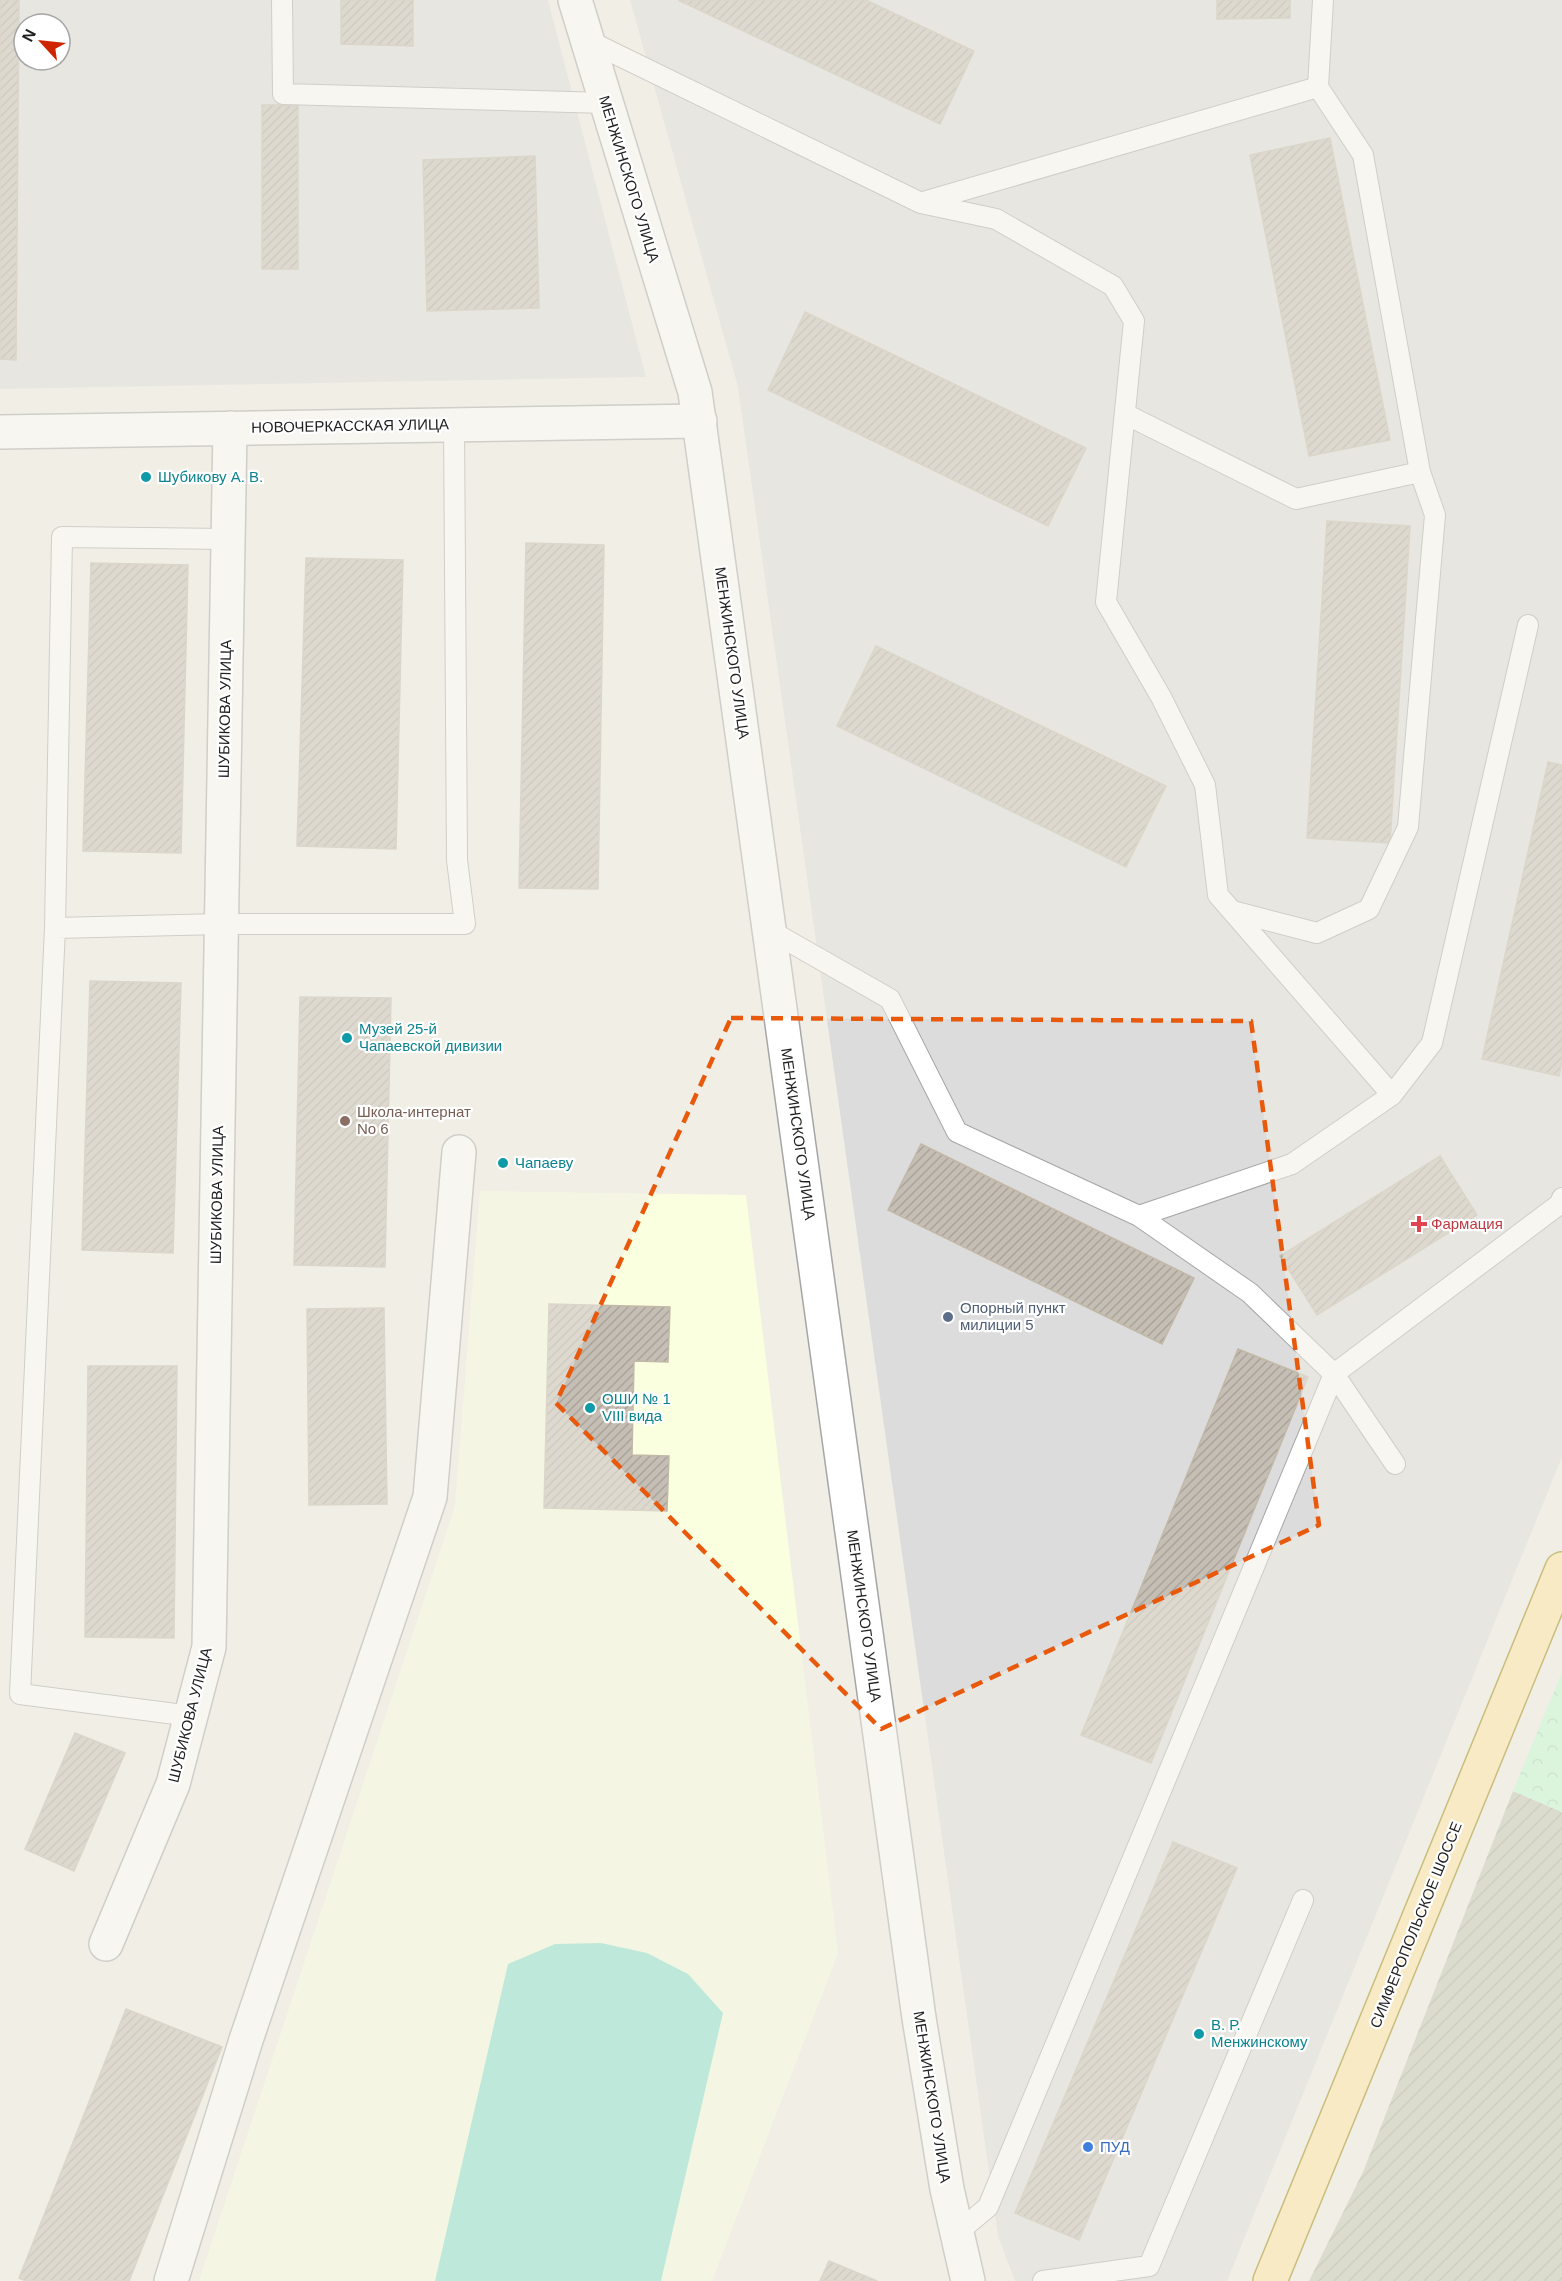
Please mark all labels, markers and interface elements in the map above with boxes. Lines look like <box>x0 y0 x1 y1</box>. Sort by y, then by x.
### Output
north arrow <box>12 12 72 72</box>
text: N <box>19 26 39 44</box>
street label: МЕНЖИНСКОГО УЛИЦА <box>596 93 663 264</box>
street label: НОВОЧЕРКАССКАЯ УЛИЦА <box>251 415 449 436</box>
place label: Шубикову А. В. <box>158 468 263 485</box>
marker: Шубикову А. В. <box>139 470 153 484</box>
street label: МЕНЖИНСКОГО УЛИЦА <box>712 566 753 740</box>
street label: ШУБИКОВА УЛИЦА <box>215 640 234 778</box>
place label: Музей 25-й Чапаевской дивизии <box>359 1020 502 1054</box>
marker: Музей 25-й Чапаевской дивизии <box>340 1031 354 1045</box>
street label: МЕНЖИНСКОГО УЛИЦА <box>778 1047 819 1221</box>
place label: Школа-интернат No 6 <box>357 1103 471 1137</box>
marker: Школа-интернат No 6 <box>338 1114 352 1128</box>
street label: ШУБИКОВА УЛИЦА <box>207 1126 226 1264</box>
place label: Чапаеву <box>515 1154 574 1171</box>
marker: Чапаеву <box>496 1156 510 1170</box>
place label: Фармация <box>1431 1215 1503 1232</box>
marker: Фармация <box>1412 1217 1426 1231</box>
place label: Опорный пункт милиции 5 <box>960 1299 1066 1333</box>
marker: Опорный пункт милиции 5 <box>941 1310 955 1324</box>
place label: ОШИ № 1 VIII вида <box>602 1390 671 1424</box>
marker: ОШИ № 1 VIII вида <box>583 1401 597 1415</box>
street label: МЕНЖИНСКОГО УЛИЦА <box>844 1529 885 1703</box>
street label: ШУБИКОВА УЛИЦА <box>165 1646 215 1784</box>
street label: СИМФЕРОПОЛЬСКОЕ ШОССЕ <box>1366 1819 1465 2030</box>
street label: МЕНЖИНСКОГО УЛИЦА <box>911 2010 954 2184</box>
place label: В. Р. Менжинскому <box>1211 2016 1308 2050</box>
marker: В. Р. Менжинскому <box>1192 2027 1206 2041</box>
place label: ПУД <box>1100 2138 1130 2155</box>
marker: ПУД <box>1081 2140 1095 2154</box>

